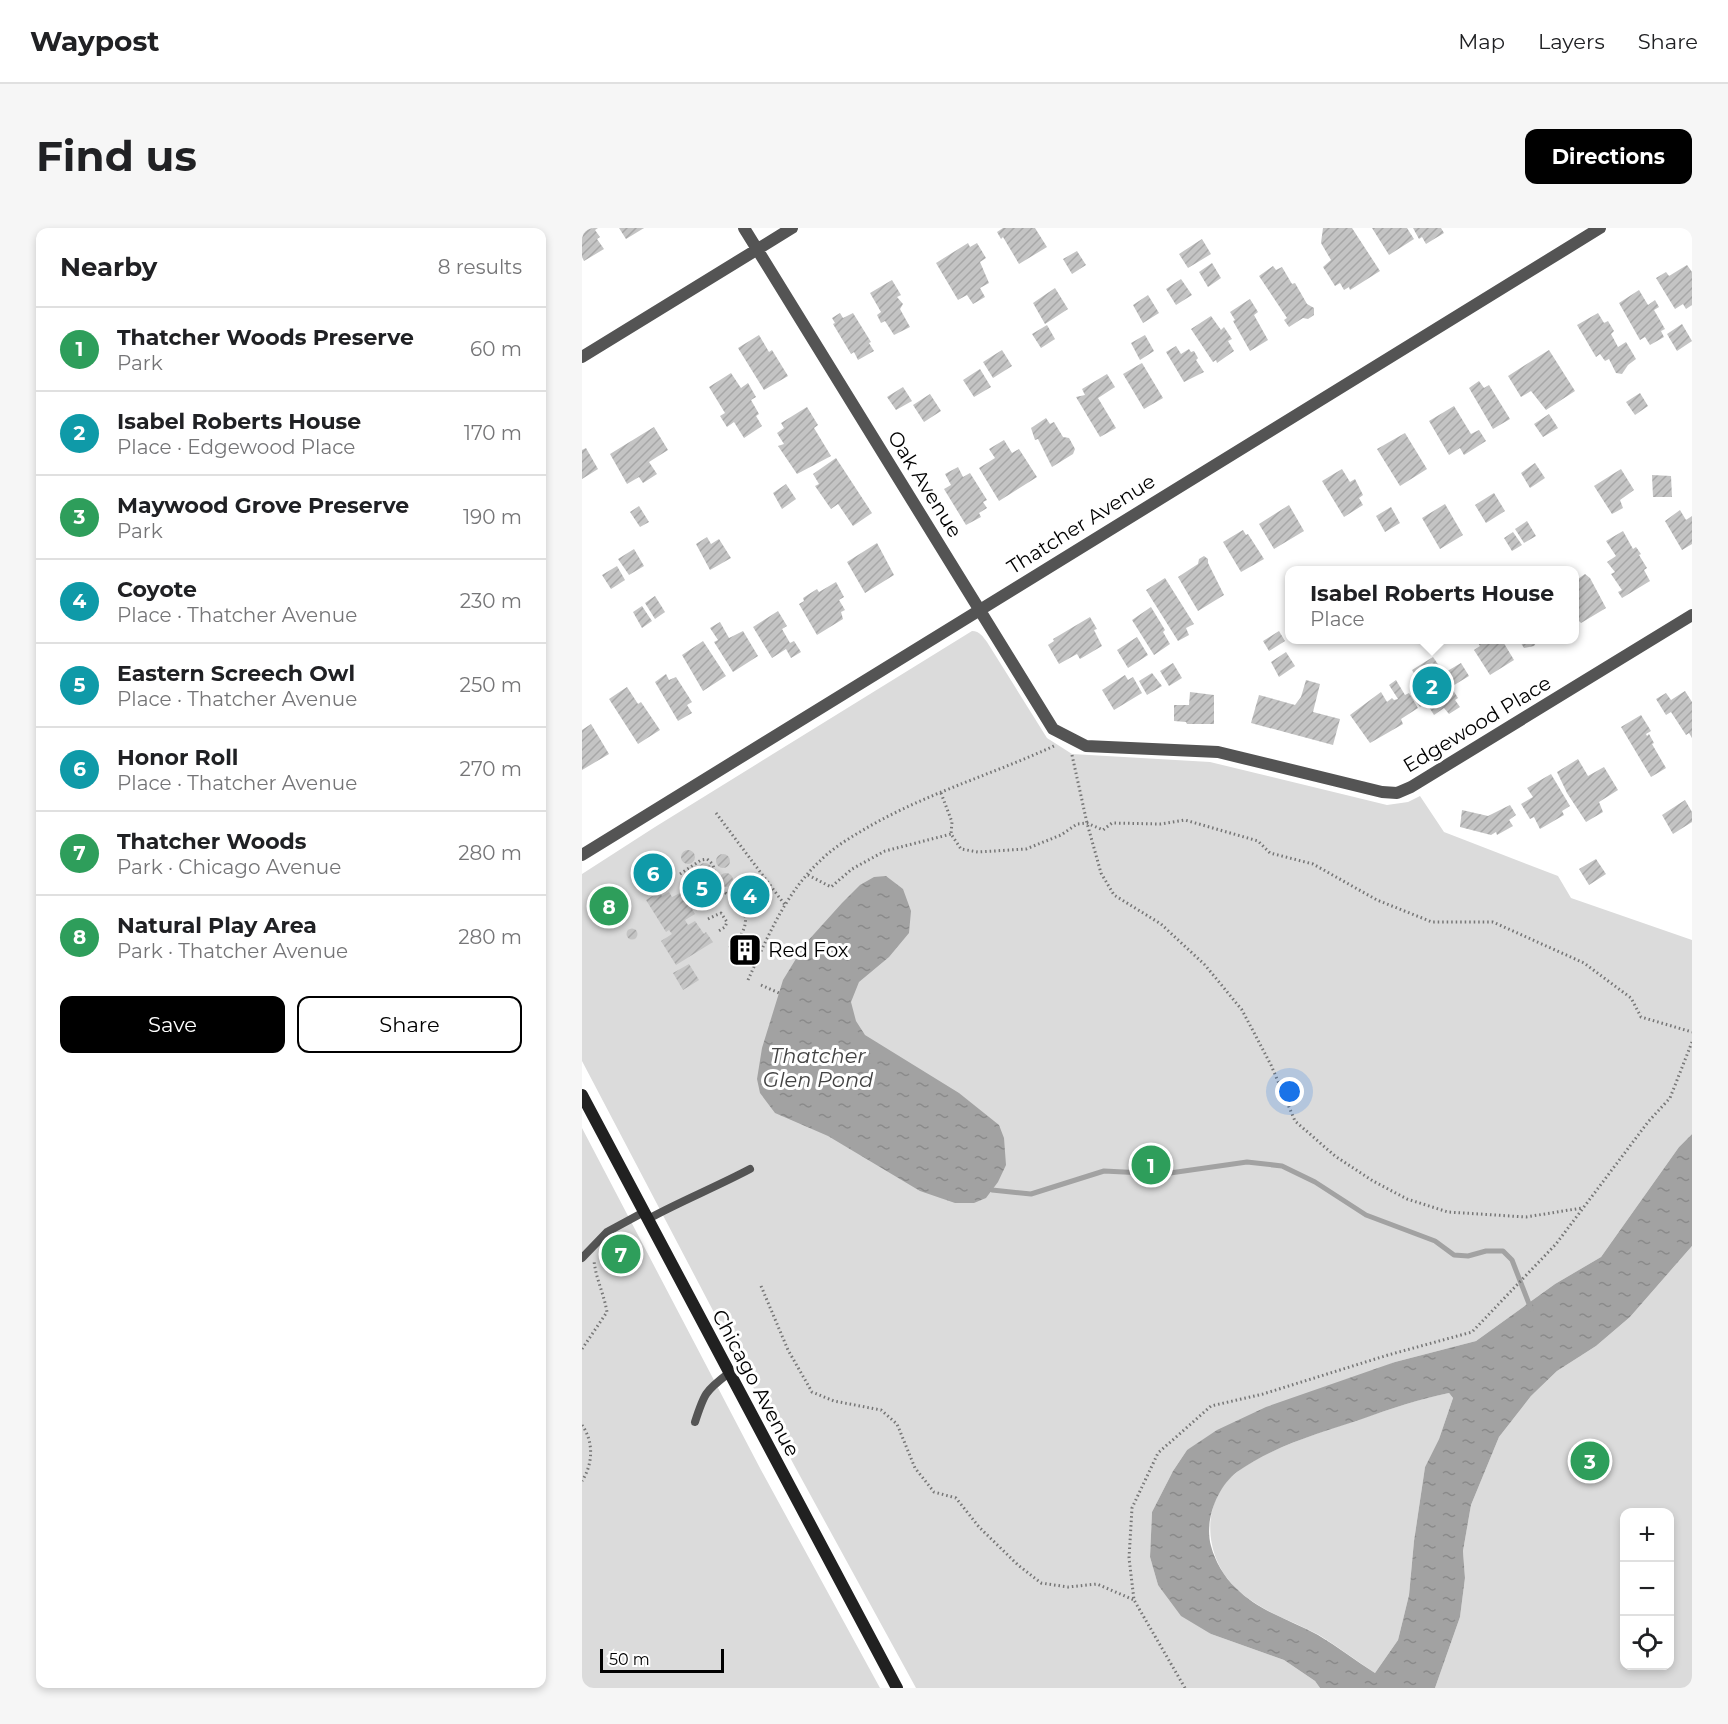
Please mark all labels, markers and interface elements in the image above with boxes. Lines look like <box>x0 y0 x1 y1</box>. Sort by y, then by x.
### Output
text: Waypost <box>30 24 160 58</box>
text: Map <box>1458 29 1505 54</box>
text: Layers <box>1538 29 1605 54</box>
text: Share <box>1638 29 1698 54</box>
button: Directions <box>1525 129 1692 184</box>
text: Find us <box>36 130 197 182</box>
text: Nearby <box>60 251 157 283</box>
text: 8 results <box>438 255 522 279</box>
text: Thatcher Woods Preserve <box>117 324 414 351</box>
text: 1 <box>76 337 83 361</box>
text: 60 m <box>470 337 522 361</box>
text: Park <box>117 351 163 375</box>
text: Isabel Roberts House <box>117 408 361 435</box>
text: 2 <box>74 421 85 445</box>
text: 170 m <box>464 421 522 445</box>
street label: Oak Avenue <box>883 426 967 542</box>
text: Place · Edgewood Place <box>117 435 355 459</box>
street label: Thatcher Avenue <box>1003 469 1159 579</box>
text: Maywood Grove Preserve <box>117 492 409 519</box>
text: 3 <box>74 505 85 529</box>
text: 190 m <box>463 505 522 529</box>
text: Park <box>117 519 163 543</box>
popup <box>1285 566 1579 644</box>
text: Coyote <box>117 576 197 603</box>
text: Isabel Roberts House <box>1310 580 1554 607</box>
text: 4 <box>73 589 86 613</box>
text: 230 m <box>460 589 522 613</box>
text: Place · Thatcher Avenue <box>117 603 357 627</box>
text: Place <box>1310 607 1365 631</box>
text: Eastern Screech Owl <box>117 660 355 687</box>
pin: 2 <box>1412 664 1452 708</box>
street label: Edgewood Place <box>1399 670 1555 778</box>
text: 5 <box>74 673 85 697</box>
text: 250 m <box>460 673 522 697</box>
text: Place · Thatcher Avenue <box>117 687 357 711</box>
text: Honor Roll <box>117 744 238 771</box>
text: 6 <box>73 757 86 781</box>
text: 270 m <box>460 757 522 781</box>
text: Place · Thatcher Avenue <box>117 771 357 795</box>
text: Thatcher Woods <box>117 828 306 855</box>
text: 7 <box>73 841 86 865</box>
text: 280 m <box>458 841 522 865</box>
pin: 6 <box>634 850 672 896</box>
text: Park · Chicago Avenue <box>117 855 341 879</box>
pin: 5 <box>682 866 722 910</box>
pin: 4 <box>730 872 770 918</box>
pin: 8 <box>590 884 628 928</box>
text: Natural Play Area <box>117 912 317 939</box>
text: 8 <box>73 925 86 949</box>
text: 280 m <box>458 925 522 949</box>
building icon: Red Fox <box>727 932 763 968</box>
place label: Red Fox <box>768 938 849 962</box>
text: Park · Thatcher Avenue <box>117 939 348 963</box>
button: Save <box>60 996 285 1053</box>
button: Share <box>297 996 522 1053</box>
water label: Thatcher Glen Pond <box>763 1043 874 1092</box>
your location <box>1275 1077 1304 1106</box>
pin: 1 <box>1132 1142 1170 1188</box>
pin: 7 <box>602 1232 640 1276</box>
street label: Chicago Avenue <box>707 1305 805 1461</box>
pin: 3 <box>1570 1438 1610 1484</box>
map controls <box>1620 1508 1674 1670</box>
button: + <box>1620 1508 1674 1562</box>
button: − <box>1620 1562 1674 1616</box>
button: locate <box>1620 1616 1674 1670</box>
scale bar <box>600 1646 724 1674</box>
text: 50 m <box>609 1650 650 1669</box>

